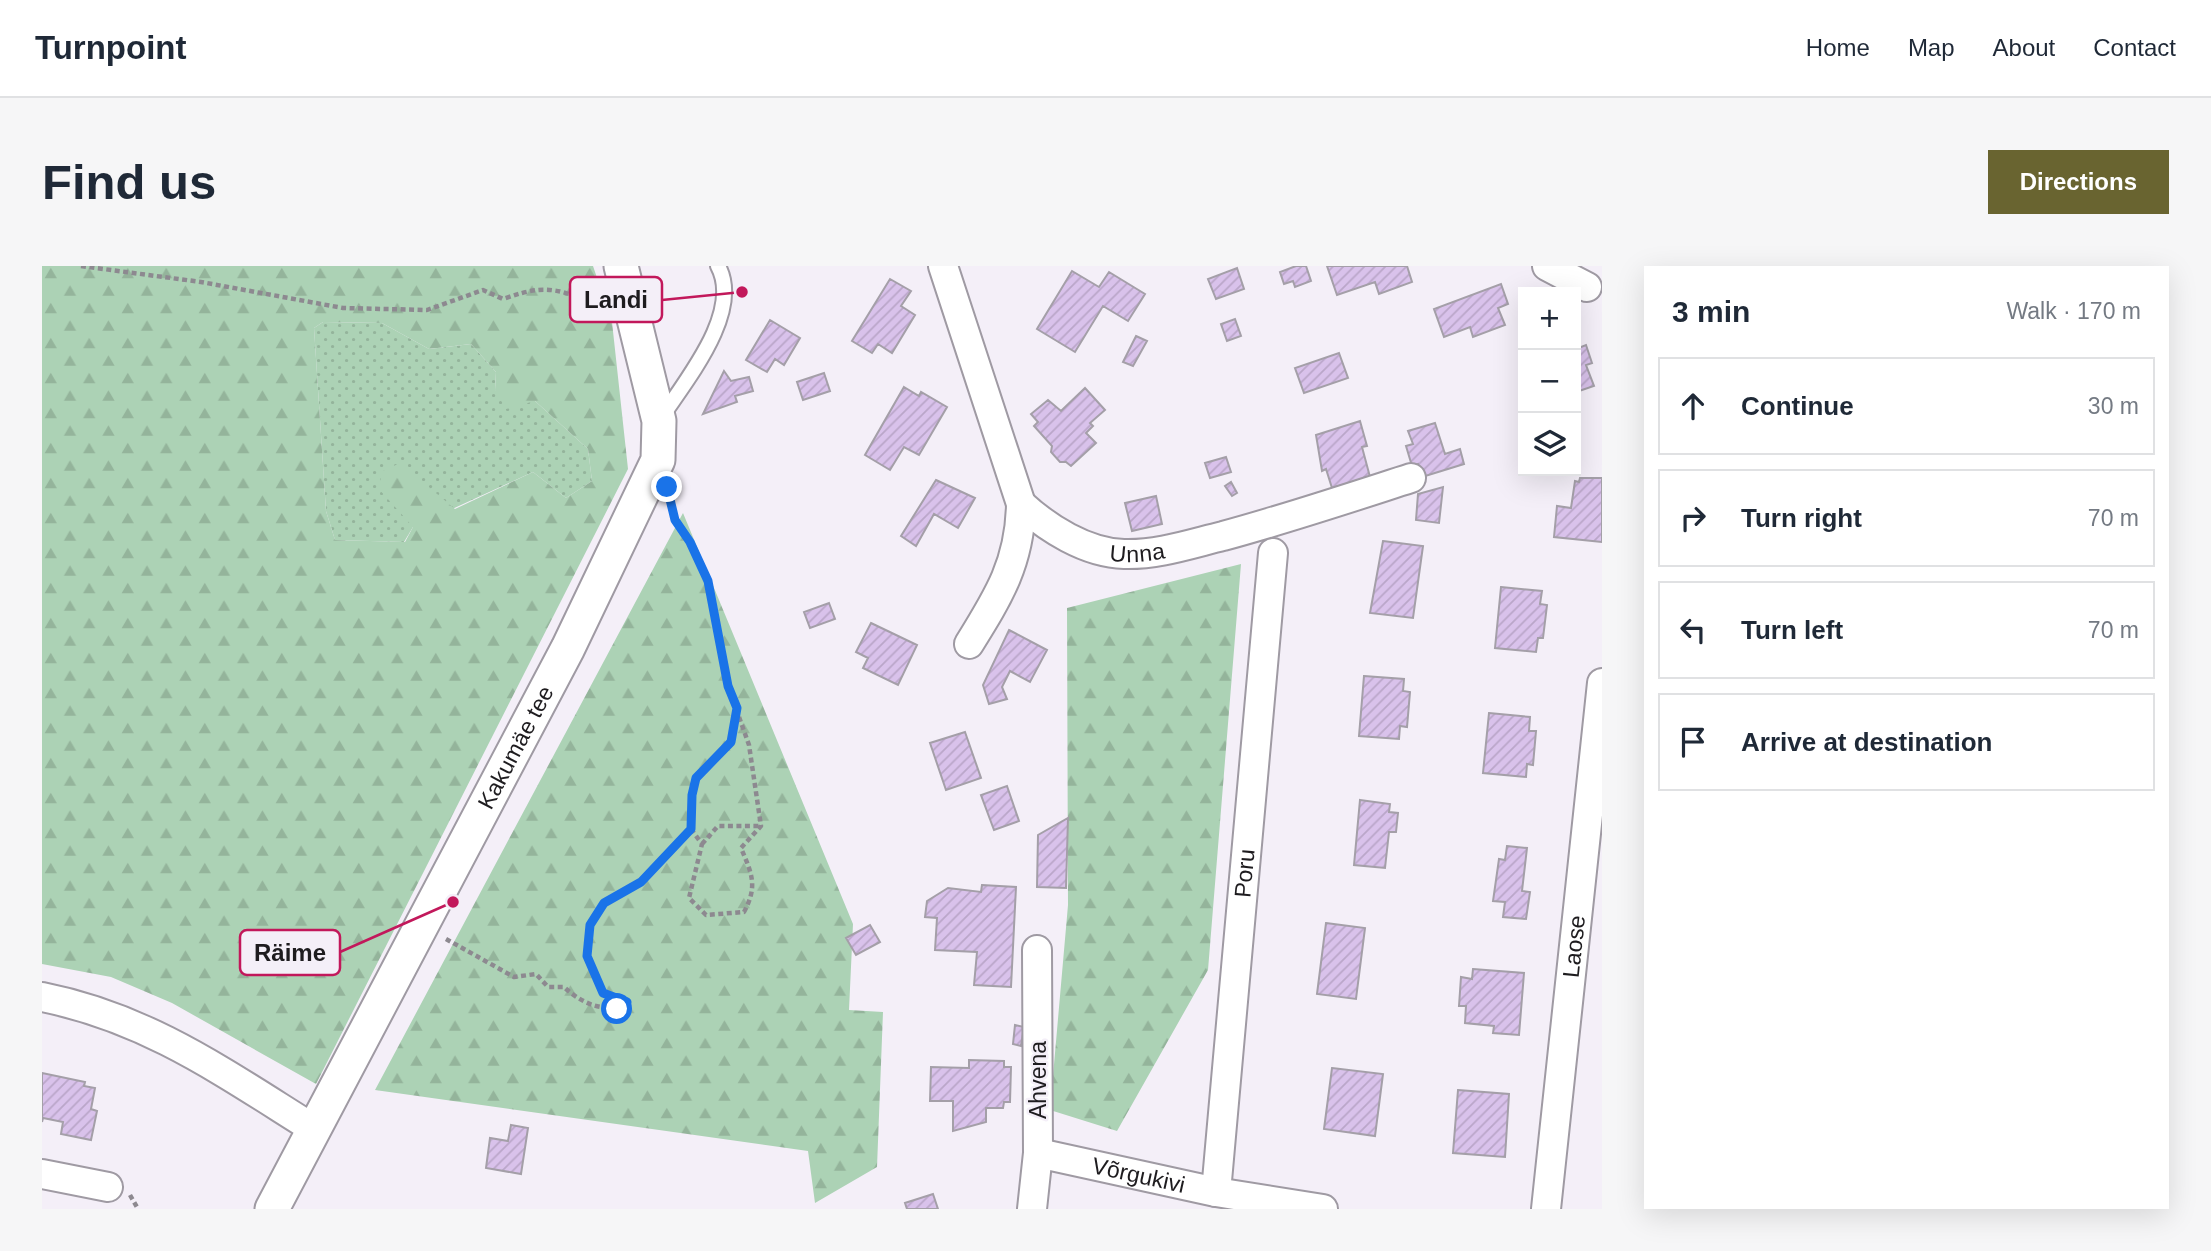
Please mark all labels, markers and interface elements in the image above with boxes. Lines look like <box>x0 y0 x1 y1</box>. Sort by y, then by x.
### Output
text: Turnpoint <box>35 29 187 66</box>
text: Home <box>1806 34 1870 61</box>
text: Map <box>1908 34 1955 61</box>
text: About <box>1993 34 2055 61</box>
text: Contact <box>2093 34 2176 61</box>
button: Directions <box>1988 150 2169 214</box>
text: Find us <box>42 155 216 209</box>
callout: Landi <box>570 277 662 322</box>
text: Landi <box>584 286 648 313</box>
map controls <box>1518 287 1581 476</box>
button: + <box>1518 287 1581 350</box>
text: 3 min <box>1672 295 1750 328</box>
text: Walk · 170 m <box>2006 298 2141 324</box>
button: − <box>1518 350 1581 413</box>
icon: ahead <box>1674 387 1712 425</box>
text: Continue <box>1741 391 1854 421</box>
text: 30 m <box>2088 393 2139 419</box>
button: layers <box>1518 413 1581 476</box>
route end <box>651 471 682 502</box>
icon: right <box>1674 499 1712 537</box>
text: Turn right <box>1741 503 1862 533</box>
text: 70 m <box>2088 505 2139 531</box>
street label: Unna <box>1109 538 1167 567</box>
icon: left <box>1674 611 1712 649</box>
text: Turn left <box>1741 615 1843 645</box>
text: 70 m <box>2088 617 2139 643</box>
street label: Kakumäe tee <box>472 681 559 813</box>
icon: arrive <box>1674 723 1712 761</box>
text: Arrive at destination <box>1741 727 1992 757</box>
street label: Poru <box>1229 848 1260 899</box>
street label: Laose <box>1558 914 1590 979</box>
callout: Räime <box>240 930 340 975</box>
text: Räime <box>254 939 326 966</box>
route start <box>601 993 632 1024</box>
street label: Ahvena <box>1025 1041 1051 1119</box>
street label: Võrgukivi <box>1090 1152 1188 1198</box>

